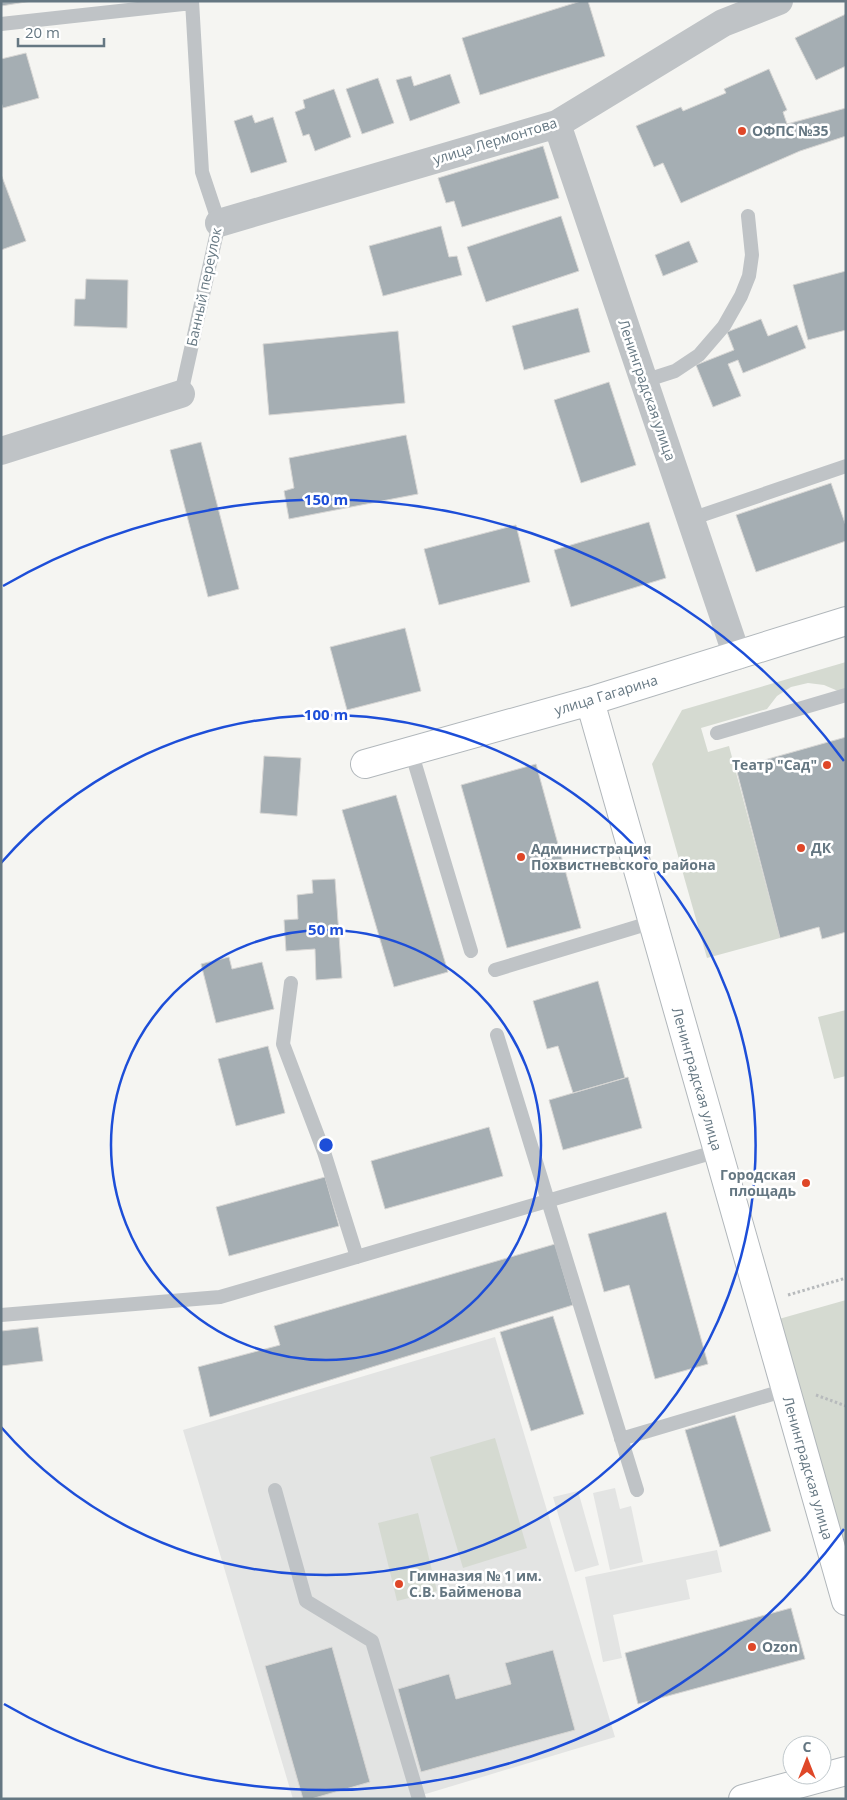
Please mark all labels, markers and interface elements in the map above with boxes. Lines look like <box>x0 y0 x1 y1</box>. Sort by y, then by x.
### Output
scale bar <box>18 15 104 47</box>
text: 20 m <box>25 22 60 42</box>
street label: улица Лермонтова <box>431 113 559 168</box>
place label: ОФПС №35 <box>752 121 829 140</box>
marker: ОФПС №35 <box>736 125 748 137</box>
street label: Банный переулок <box>182 225 226 348</box>
street label: Ленинградская улица <box>614 317 681 463</box>
text: 150 m <box>304 489 348 509</box>
street label: улица Гагарина <box>552 670 660 719</box>
text: 100 m <box>304 704 348 724</box>
place label: Театр "Сад" <box>732 755 817 774</box>
marker: Театр "Сад" <box>821 759 833 771</box>
place label: ДК <box>811 838 832 857</box>
place label: Администрация Похвистневского района <box>531 839 716 874</box>
marker: ДК <box>795 842 807 854</box>
marker: Администрация Похвистневского района <box>515 851 527 863</box>
text: 50 m <box>308 919 344 939</box>
street label: Ленинградская улица <box>668 1005 727 1153</box>
centre of rings <box>317 1136 335 1154</box>
place label: Городская площадь <box>720 1165 796 1200</box>
marker: Городская площадь <box>800 1177 812 1189</box>
street label: Ленинградская улица <box>779 1394 838 1542</box>
place label: Гимназия № 1 им. С.В. Байменова <box>409 1566 542 1601</box>
marker: Гимназия № 1 им. С.В. Байменова <box>393 1578 405 1590</box>
place label: Ozon <box>762 1637 798 1656</box>
marker: Ozon <box>746 1641 758 1653</box>
north arrow <box>782 1735 832 1785</box>
text: С <box>803 1737 812 1756</box>

